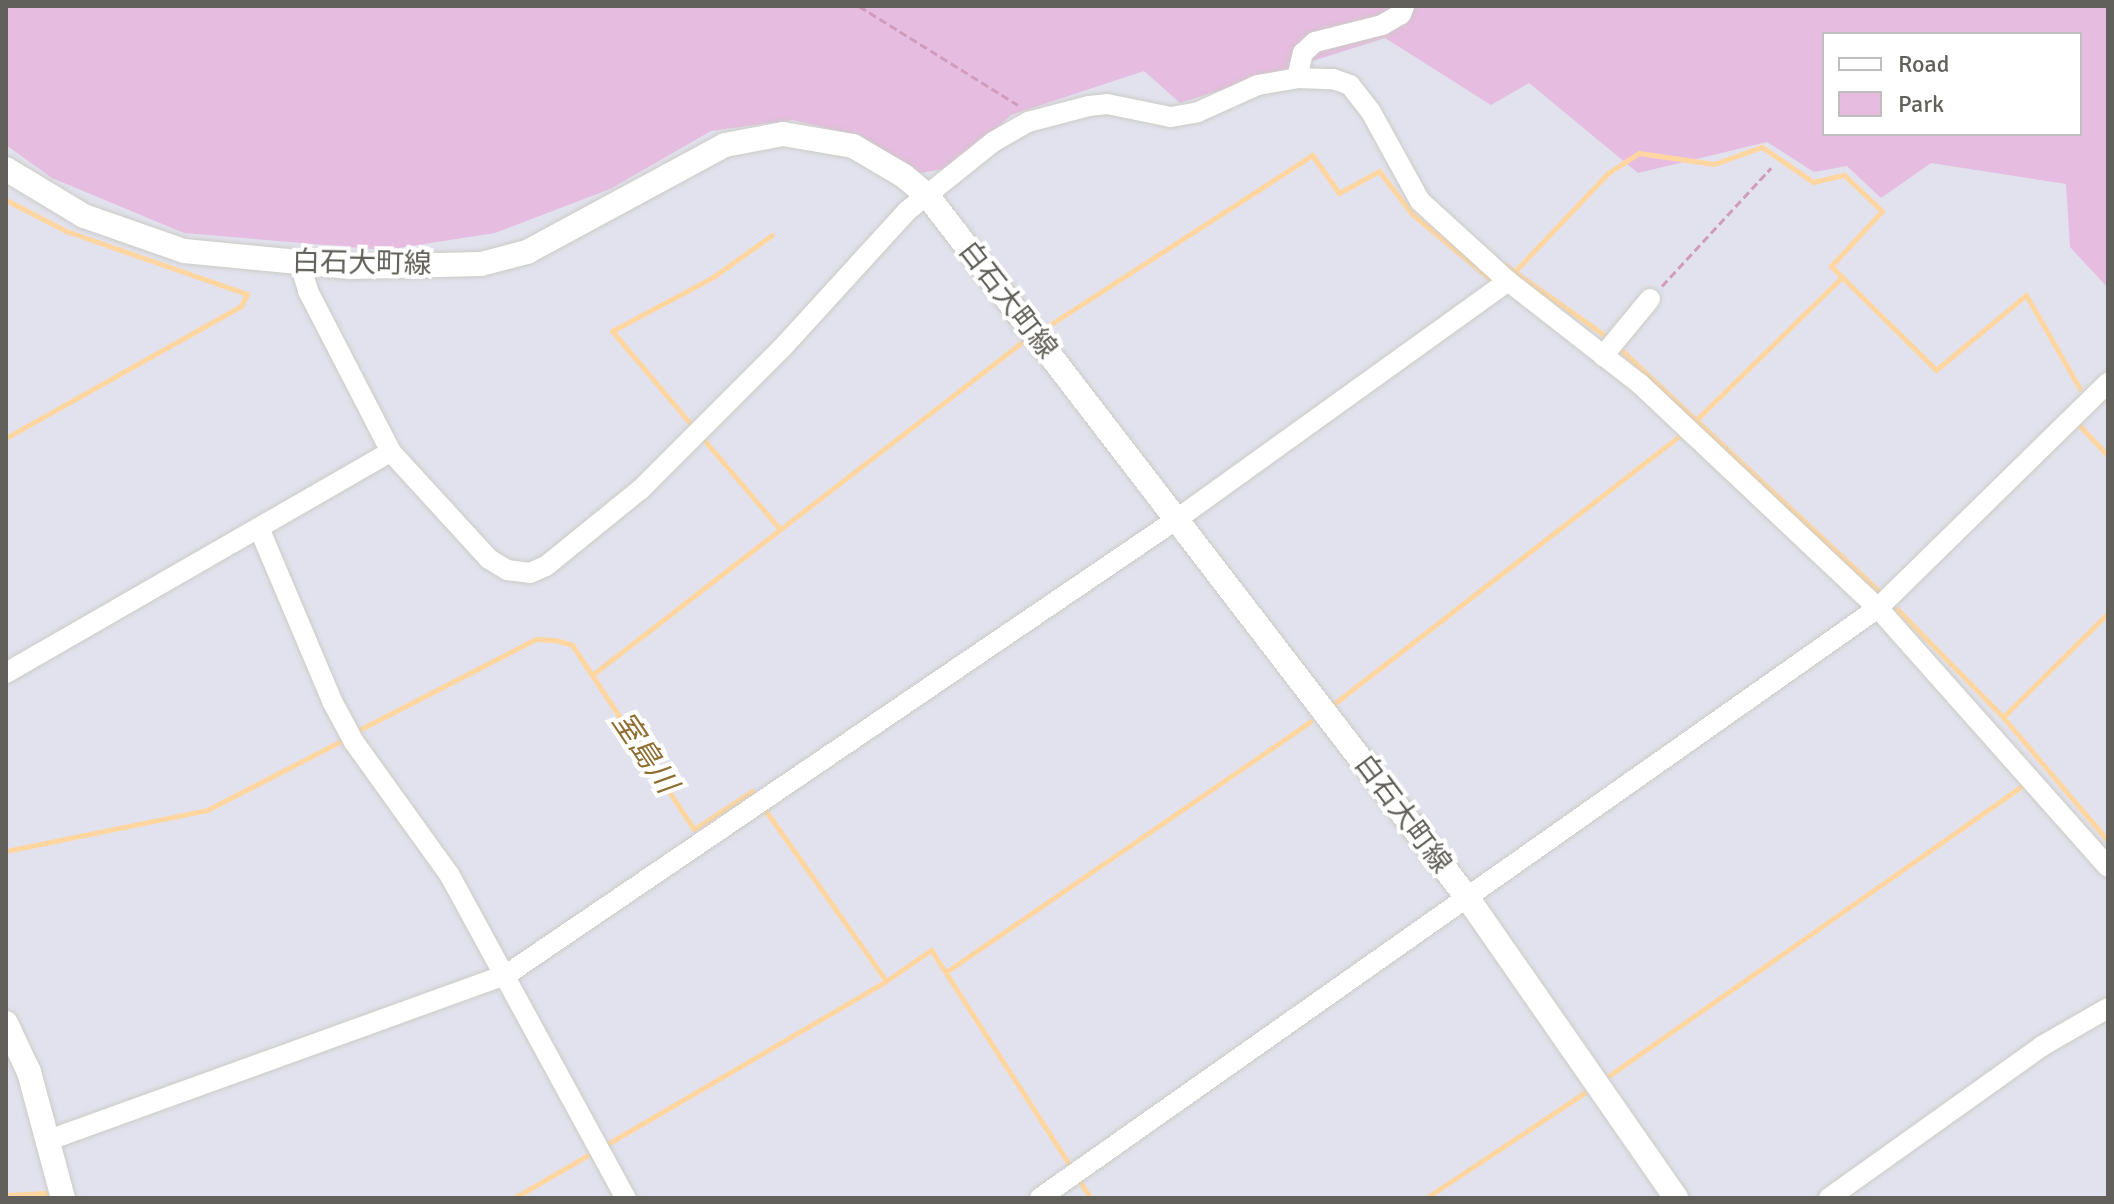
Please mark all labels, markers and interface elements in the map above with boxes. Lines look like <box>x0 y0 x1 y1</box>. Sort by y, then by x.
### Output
legend <box>1822 32 2082 136</box>
text: Road <box>1898 49 1949 79</box>
text: Park <box>1898 89 1944 119</box>
street label: 白石大町線 <box>952 234 1064 366</box>
street label: 白石大町線 <box>292 245 432 281</box>
water label: 室島川 <box>604 706 684 800</box>
street label: 白石大町線 <box>1347 748 1459 880</box>

